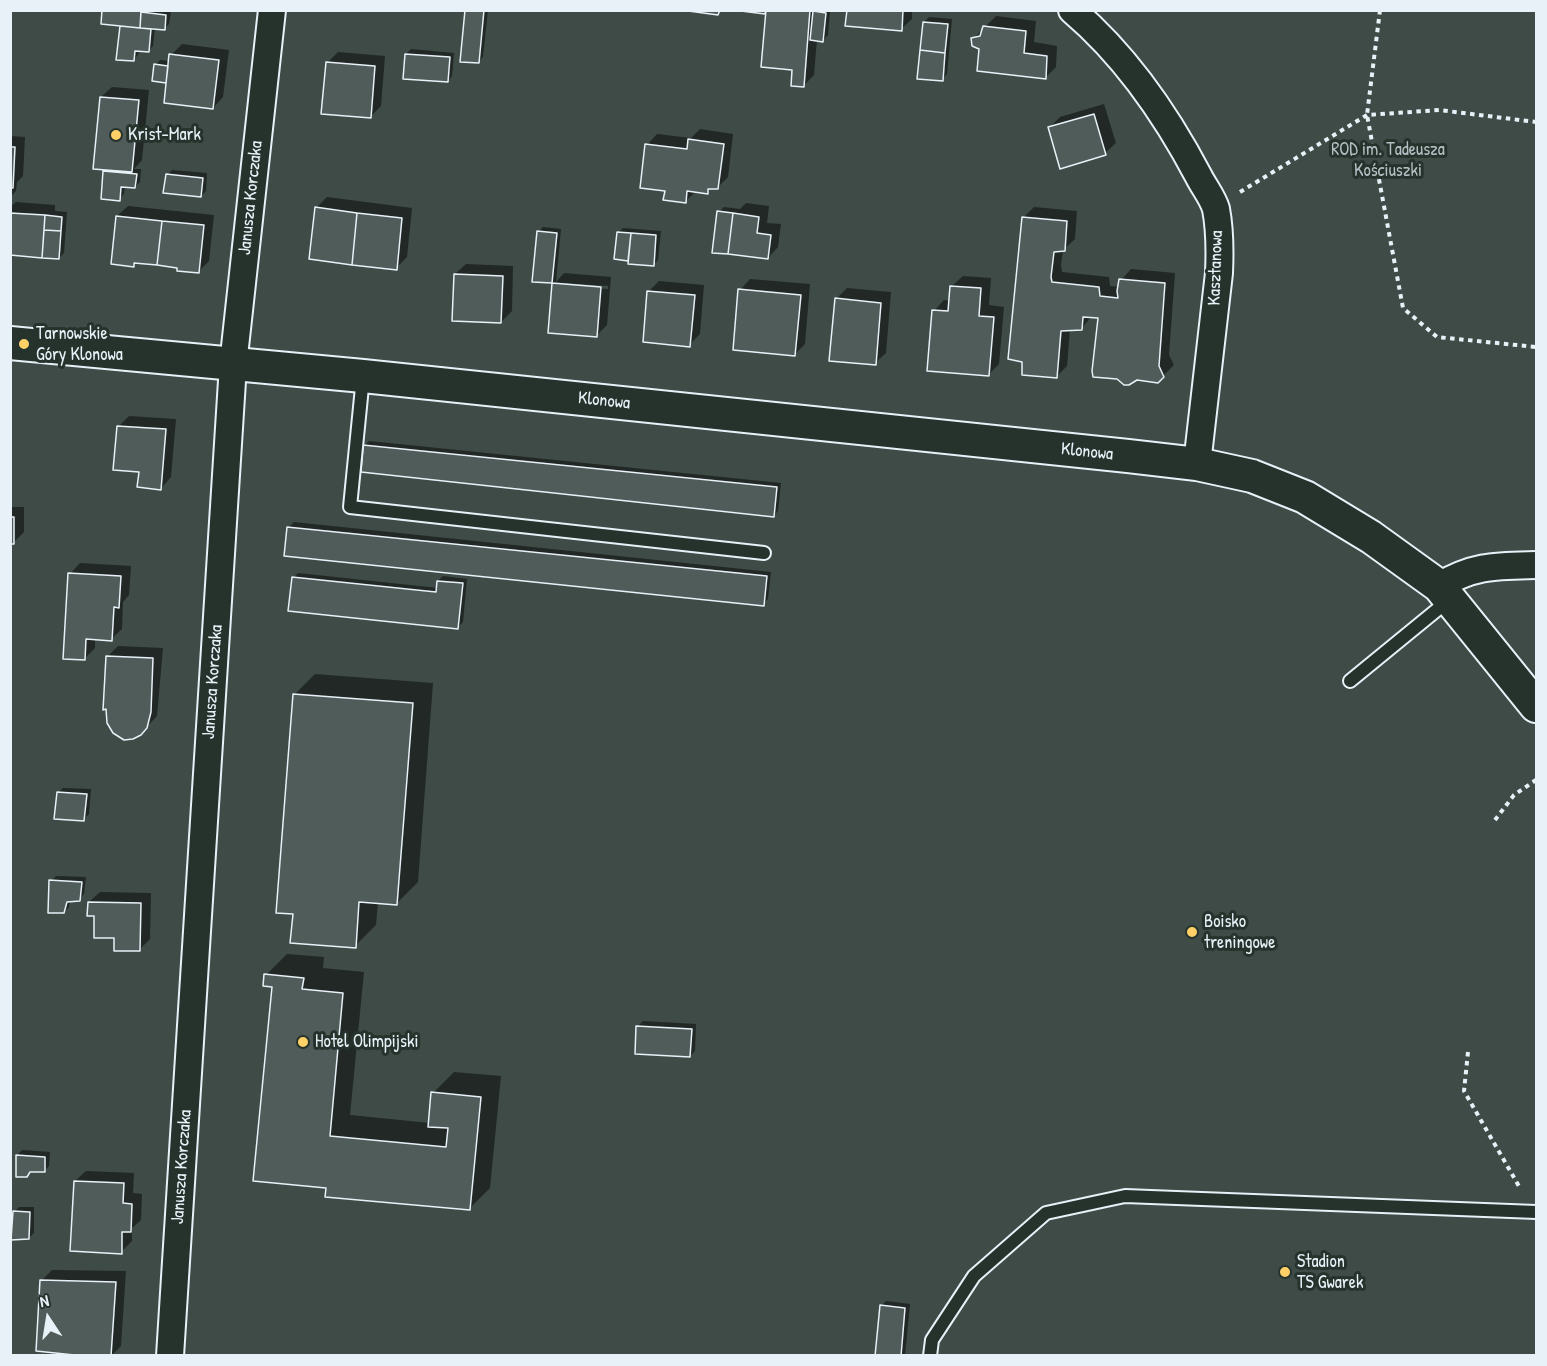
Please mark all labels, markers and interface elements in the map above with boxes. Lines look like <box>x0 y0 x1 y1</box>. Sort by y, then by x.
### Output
place label: Krist-Mark <box>128 124 201 146</box>
marker: Krist-Mark <box>109 128 123 142</box>
park label: ROD im. Tadeusza Kościuszki <box>1331 139 1445 182</box>
street label: Janusza Korczaka <box>234 140 268 256</box>
street label: Kasztanowa <box>1204 230 1228 306</box>
place label: Tarnowskie Góry Klonowa <box>36 323 123 366</box>
marker: Tarnowskie Góry Klonowa <box>17 337 31 351</box>
street label: Klonowa <box>577 388 631 414</box>
street label: Klonowa <box>1060 439 1114 465</box>
street label: Janusza Korczaka <box>198 624 228 740</box>
place label: Boisko treningowe <box>1204 911 1275 954</box>
marker: Boisko treningowe <box>1185 925 1199 939</box>
place label: Hotel Olimpijski <box>315 1031 418 1053</box>
marker: Hotel Olimpijski <box>296 1035 310 1049</box>
street label: Janusza Korczaka <box>167 1109 197 1225</box>
place label: Stadion TS Gwarek <box>1297 1251 1363 1294</box>
marker: Stadion TS Gwarek <box>1278 1265 1292 1279</box>
north arrow <box>18 1288 78 1348</box>
text: N <box>38 1289 51 1312</box>

